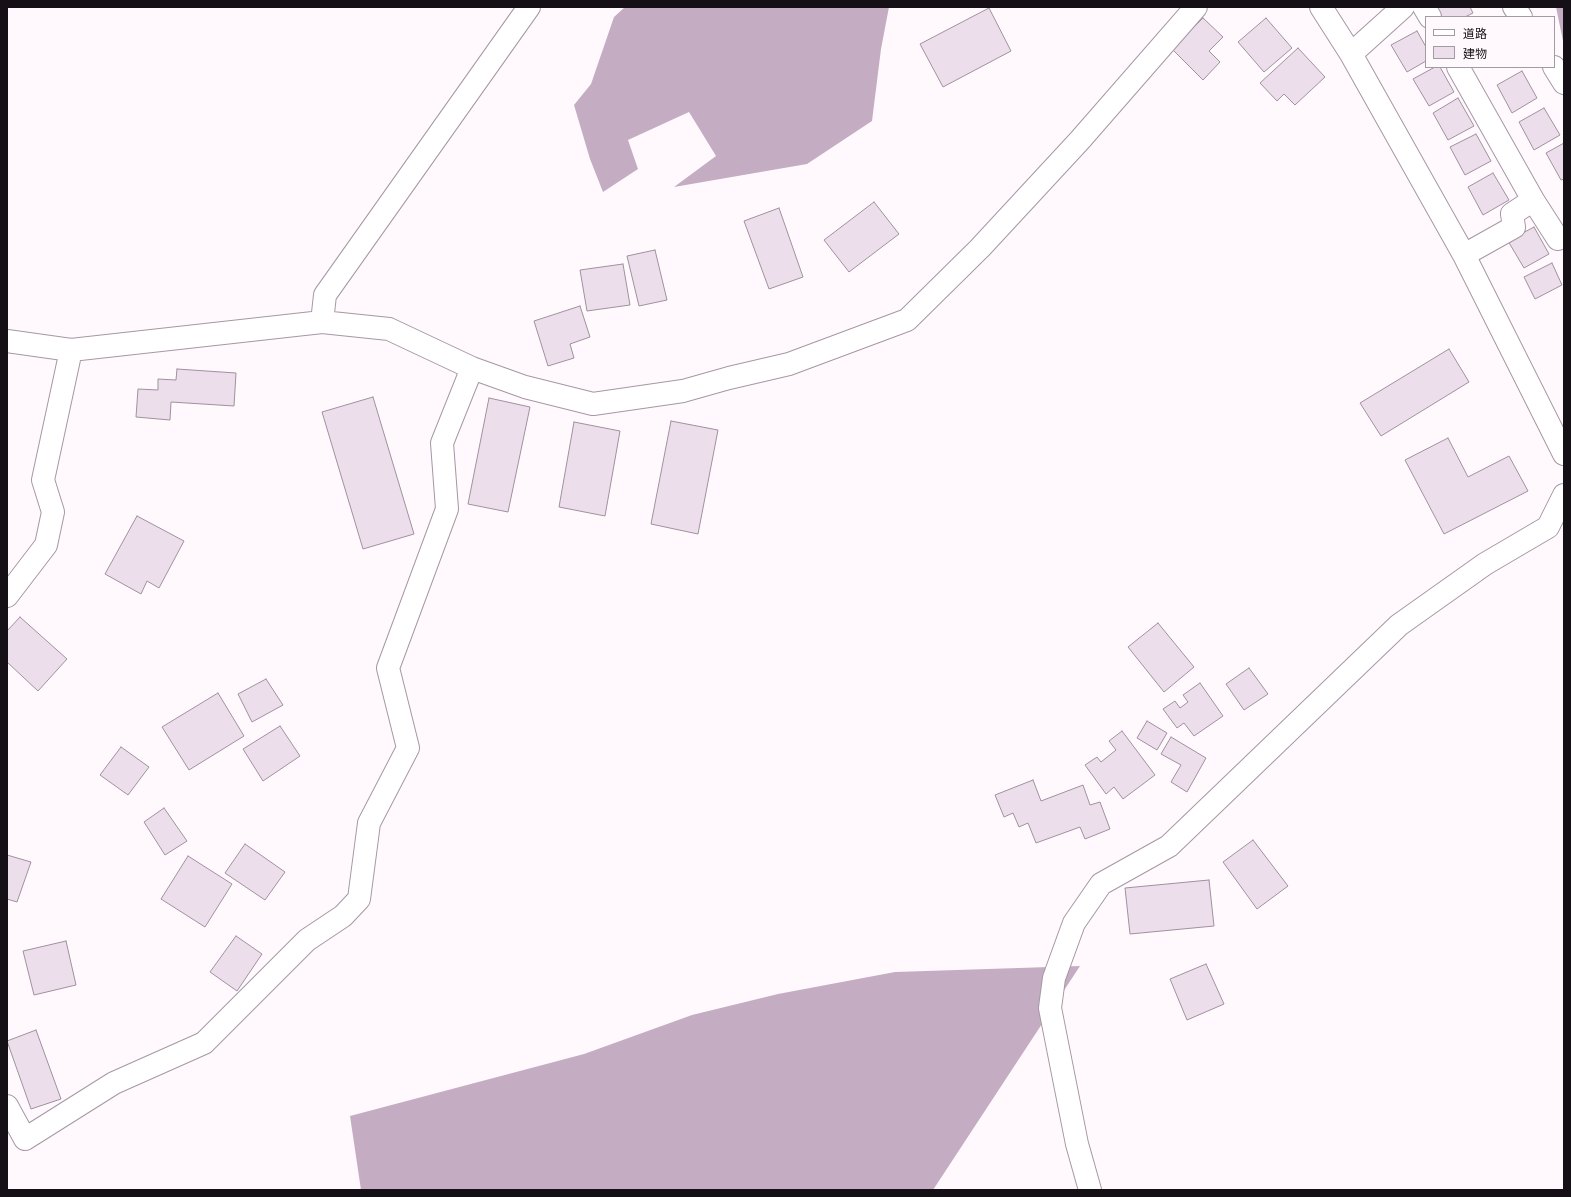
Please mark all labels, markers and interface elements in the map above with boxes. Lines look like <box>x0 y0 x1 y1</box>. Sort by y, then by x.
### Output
legend <box>1425 16 1555 68</box>
text: 道路 <box>1463 26 1487 40</box>
text: 建物 <box>1463 46 1487 60</box>

